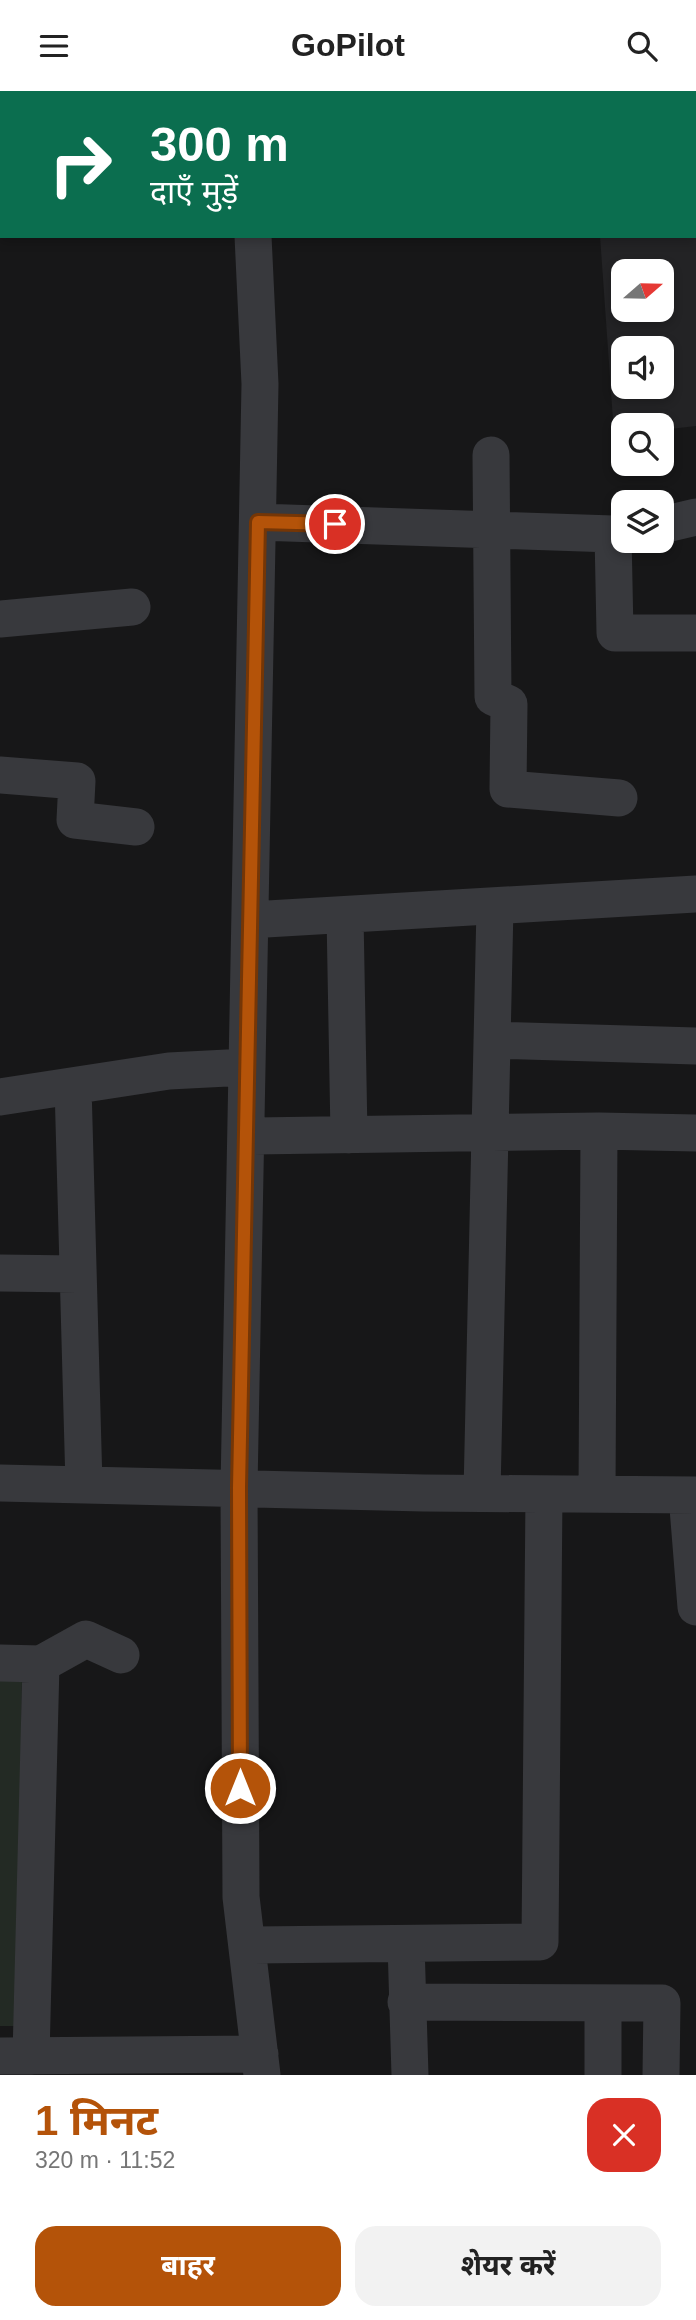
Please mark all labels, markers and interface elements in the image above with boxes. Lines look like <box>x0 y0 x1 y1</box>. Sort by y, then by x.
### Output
icon: menu <box>35 27 73 65</box>
text: GoPilot <box>291 27 405 63</box>
icon: search <box>623 27 661 65</box>
text: 300 m <box>150 117 289 171</box>
icon: right <box>35 119 126 210</box>
text: दाएँ मुड़ें <box>150 174 238 210</box>
north arrow <box>611 259 674 322</box>
map controls <box>611 259 674 553</box>
button: sound <box>611 336 674 399</box>
button: search <box>611 413 674 476</box>
button: layers <box>611 490 674 553</box>
pin <box>305 494 365 554</box>
icon: arrive <box>316 505 354 543</box>
position arrow <box>203 1751 277 1825</box>
text: 1 मिनट <box>35 2097 158 2144</box>
button: close <box>587 2098 661 2172</box>
text: 320 m · 11:52 <box>35 2147 175 2173</box>
button: बाहर <box>35 2226 341 2306</box>
button: शेयर करें <box>355 2226 661 2306</box>

